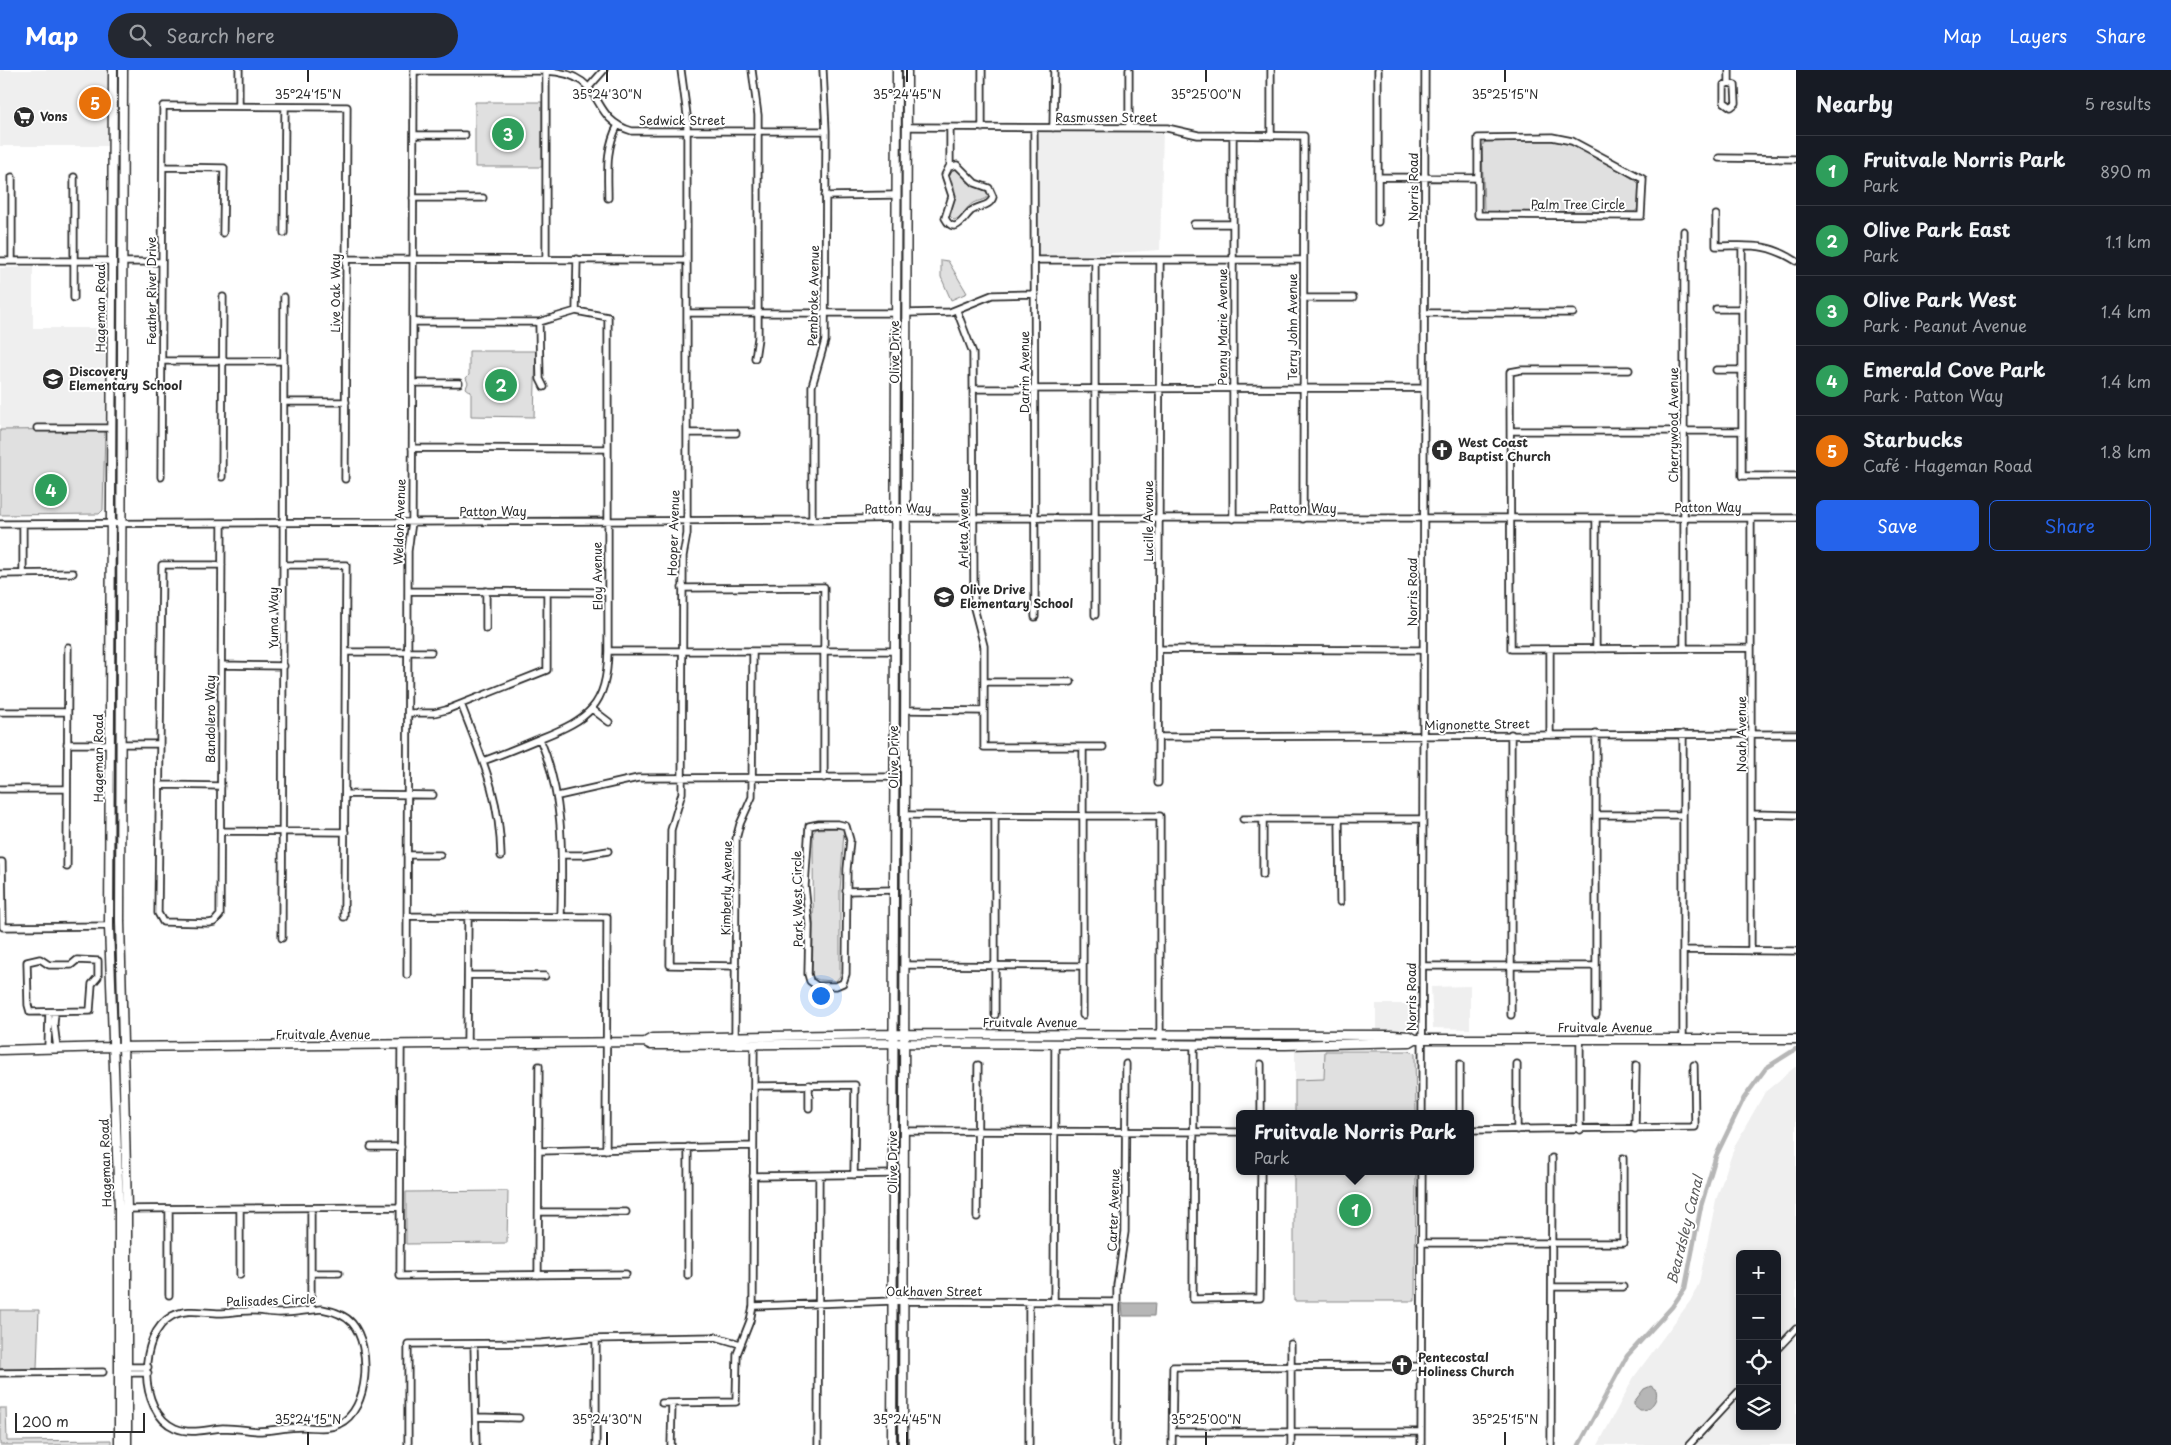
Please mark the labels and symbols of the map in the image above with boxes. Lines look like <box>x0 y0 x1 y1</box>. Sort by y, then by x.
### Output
pin: 5 <box>79 84 111 122</box>
text: 35°24'15"N <box>275 85 341 103</box>
text: 35°24'30"N <box>572 85 642 103</box>
text: 35°24'45"N <box>873 85 941 103</box>
text: 35°25'00"N <box>1171 85 1241 103</box>
text: 35°25'15"N <box>1472 85 1538 103</box>
supermarket icon: Vons <box>12 105 36 129</box>
place label: Vons <box>40 107 68 125</box>
street label: Rasmussen Street <box>1055 108 1157 126</box>
street label: Sedwick Street <box>639 111 725 129</box>
pin: 3 <box>492 115 524 153</box>
street label: Norris Road <box>1404 152 1422 222</box>
street label: Palm Tree Circle <box>1531 195 1626 213</box>
street label: Feather River Drive <box>142 237 160 345</box>
street label: Pembroke Avenue <box>803 245 823 347</box>
street label: Live Oak Way <box>326 253 344 333</box>
street label: Hageman Road <box>91 264 109 352</box>
street label: Penny Marie Avenue <box>1213 268 1231 386</box>
street label: Terry John Avenue <box>1283 273 1301 381</box>
street label: Olive Drive <box>885 320 903 384</box>
street label: Darrin Avenue <box>1015 330 1033 413</box>
place label: Discovery Elementary School <box>69 362 182 394</box>
pin: 2 <box>485 366 517 404</box>
school or university icon: Discovery Elementary School <box>41 367 65 391</box>
street label: Cherrywood Avenue <box>1664 367 1682 483</box>
place label: West Coast Baptist Church <box>1458 433 1551 465</box>
church icon: West Coast Baptist Church <box>1430 438 1454 462</box>
pin: 4 <box>35 471 67 509</box>
street label: Weldon Avenue <box>388 478 410 566</box>
street label: Lucille Avenue <box>1139 480 1157 562</box>
street label: Arleta Avenue <box>954 487 972 568</box>
street label: Hooper Avenue <box>663 489 684 576</box>
street label: Patton Way <box>864 498 932 518</box>
street label: Patton Way <box>1674 498 1742 516</box>
street label: Patton Way <box>1269 499 1337 517</box>
street label: Patton Way <box>459 502 527 520</box>
street label: Eloy Avenue <box>587 541 607 610</box>
street label: Norris Road <box>1403 557 1421 627</box>
place label: Olive Drive Elementary School <box>960 580 1073 612</box>
school or university icon: Olive Drive Elementary School <box>932 585 956 609</box>
street label: Yuma Way <box>264 587 282 649</box>
street label: Bandolero Way <box>201 675 219 763</box>
street label: Noah Avenue <box>1732 695 1750 772</box>
street label: Hageman Road <box>89 714 107 802</box>
street label: Mignonette Street <box>1424 714 1530 734</box>
street label: Olive Drive <box>884 725 902 789</box>
street label: Kimberly Avenue <box>716 840 736 936</box>
street label: Park West Circle <box>787 850 807 948</box>
street label: Norris Road <box>1402 962 1420 1032</box>
your location <box>808 983 834 1009</box>
street label: Fruitvale Avenue <box>983 1013 1078 1031</box>
street label: Fruitvale Avenue <box>1558 1018 1653 1036</box>
street label: Fruitvale Avenue <box>276 1025 371 1043</box>
street label: Hageman Road <box>94 1118 116 1208</box>
street label: Olive Drive <box>883 1130 901 1194</box>
street label: Carter Avenue <box>1103 1168 1123 1252</box>
water label: Beardsley Canal <box>1661 1171 1709 1286</box>
pin: 1 <box>1339 1191 1371 1229</box>
street label: Oakhaven Street <box>886 1282 982 1300</box>
street label: Palisades Circle <box>225 1289 317 1311</box>
place label: Pentecostal Holiness Church <box>1418 1348 1514 1380</box>
church icon: Pentecostal Holiness Church <box>1390 1353 1414 1377</box>
scale bar <box>15 1410 145 1433</box>
text: 35°24'15"N <box>275 1410 341 1428</box>
text: 35°24'30"N <box>572 1410 642 1428</box>
text: 35°24'45"N <box>873 1410 941 1428</box>
text: 35°25'00"N <box>1171 1410 1241 1428</box>
text: 35°25'15"N <box>1472 1410 1538 1428</box>

